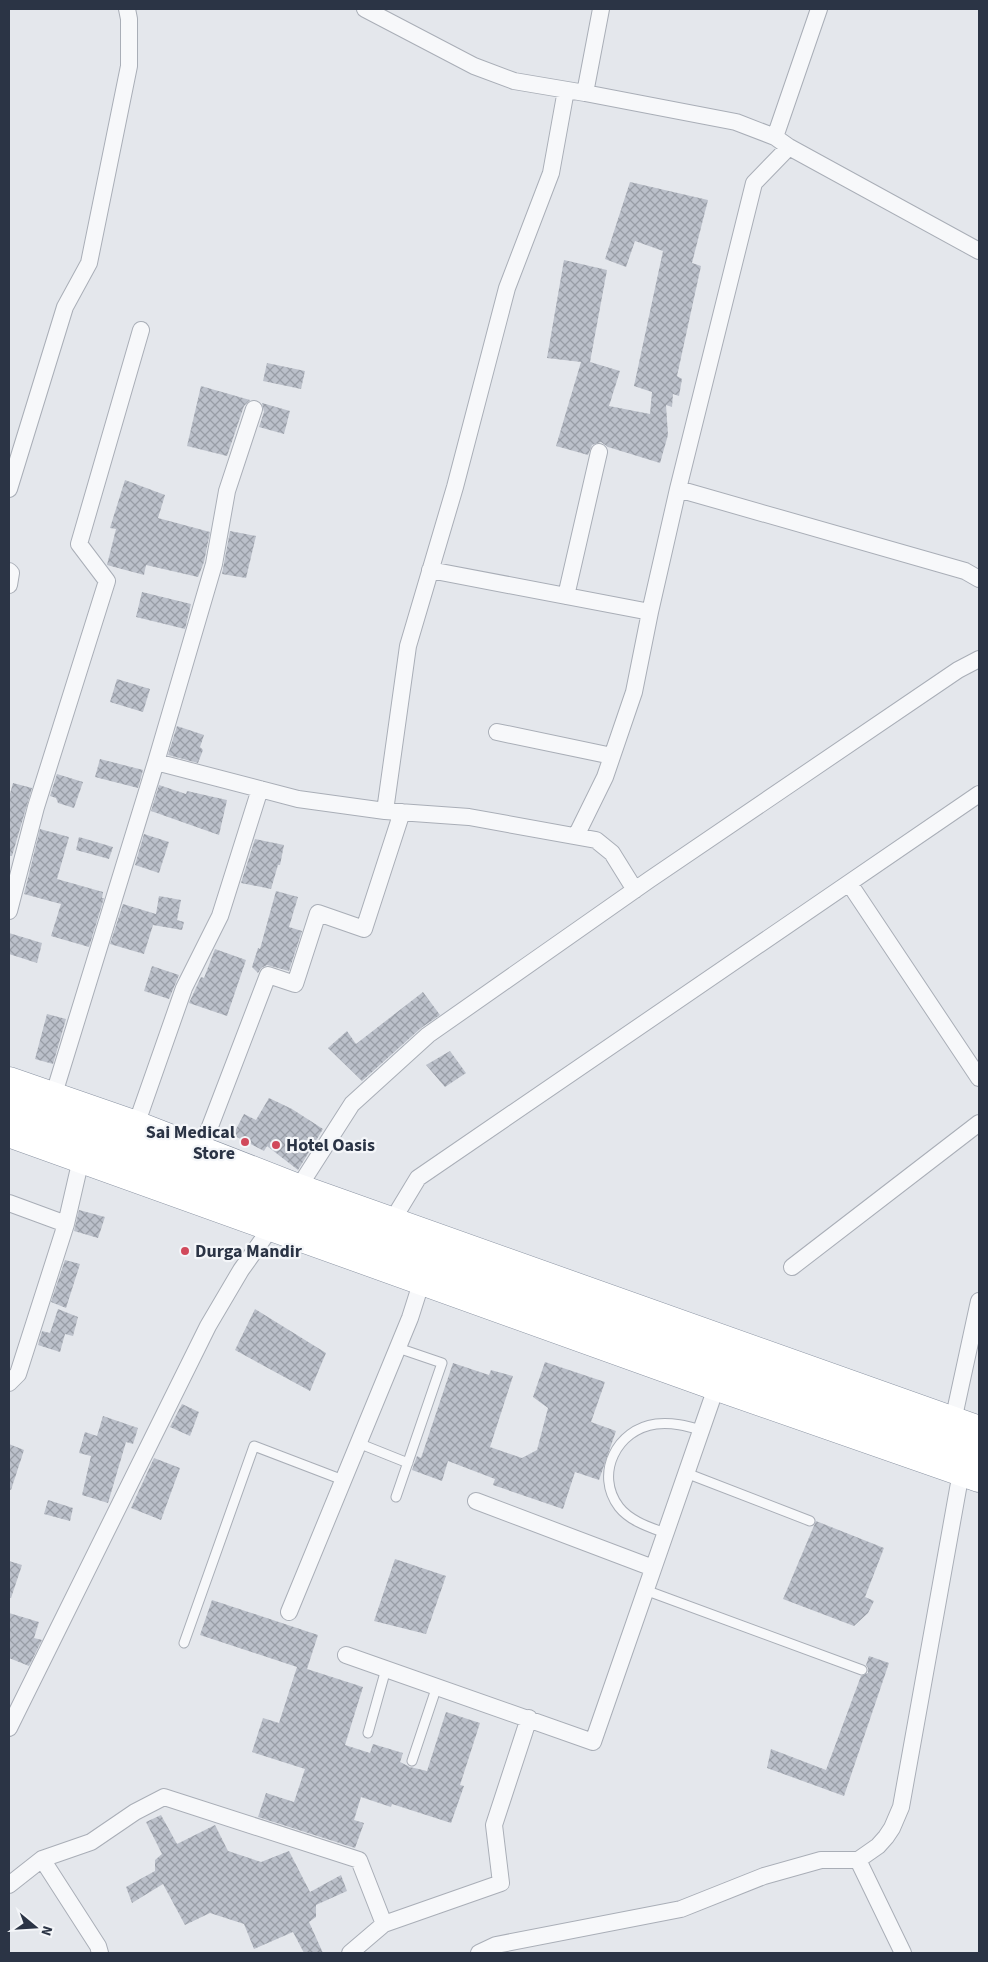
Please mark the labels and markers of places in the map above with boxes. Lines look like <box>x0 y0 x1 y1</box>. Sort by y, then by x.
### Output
place label: Sai Medical Store <box>146 1120 235 1166</box>
place label: Hotel Oasis <box>286 1133 375 1158</box>
marker: Sai Medical Store <box>239 1136 251 1148</box>
marker: Hotel Oasis <box>270 1139 282 1151</box>
place label: Durga Mandir <box>195 1239 303 1264</box>
marker: Durga Mandir <box>179 1245 191 1257</box>

